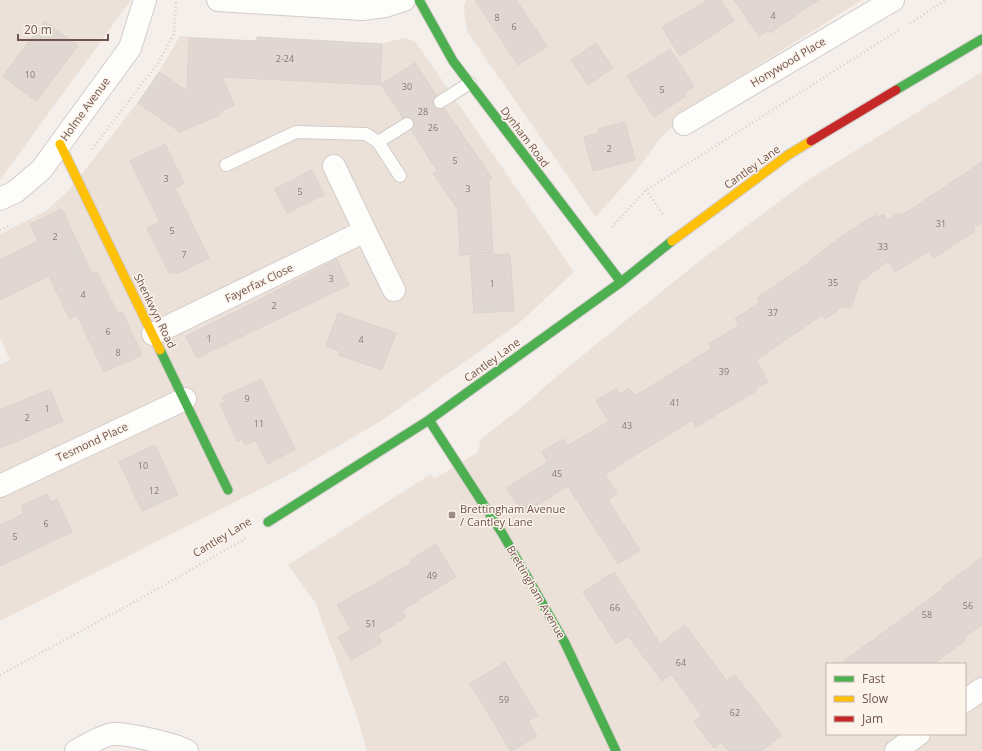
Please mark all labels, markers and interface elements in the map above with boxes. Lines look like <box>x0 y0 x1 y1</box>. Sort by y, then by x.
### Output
house number: 4 <box>770 9 776 22</box>
house number: 8 <box>494 11 500 24</box>
scale bar <box>18 16 108 42</box>
house number: 6 <box>511 20 517 33</box>
text: 20 m <box>24 21 52 38</box>
street label: Honywood Place <box>747 33 828 90</box>
house number: 2-24 <box>276 52 294 65</box>
house number: 10 <box>25 68 35 81</box>
street label: Holme Avenue <box>56 74 113 143</box>
house number: 30 <box>402 80 412 93</box>
house number: 5 <box>659 83 665 96</box>
street label: Dynham Road <box>498 103 553 170</box>
house number: 28 <box>418 105 428 118</box>
house number: 26 <box>428 121 438 134</box>
street label: Cantley Lane <box>721 141 783 192</box>
house number: 2 <box>606 142 612 155</box>
house number: 5 <box>452 154 458 167</box>
house number: 3 <box>163 172 169 185</box>
house number: 3 <box>465 182 471 195</box>
house number: 5 <box>297 185 303 198</box>
house number: 31 <box>936 217 946 230</box>
house number: 5 <box>169 224 175 237</box>
house number: 2 <box>52 230 58 243</box>
house number: 33 <box>878 240 888 253</box>
house number: 7 <box>181 248 187 261</box>
street label: Fayerfax Close <box>222 260 295 306</box>
street label: Shenkwyn Road <box>131 271 180 351</box>
house number: 3 <box>328 272 334 285</box>
house number: 35 <box>828 276 838 289</box>
house number: 1 <box>489 277 495 290</box>
house number: 4 <box>80 288 86 301</box>
house number: 2 <box>271 299 277 312</box>
house number: 37 <box>768 306 778 319</box>
house number: 6 <box>105 325 111 338</box>
house number: 1 <box>206 332 212 345</box>
house number: 4 <box>358 333 364 346</box>
street label: Cantley Lane <box>461 334 523 385</box>
house number: 8 <box>115 346 121 359</box>
house number: 39 <box>719 365 729 378</box>
house number: 9 <box>244 392 250 405</box>
house number: 41 <box>670 396 680 409</box>
house number: 1 <box>44 402 50 415</box>
house number: 2 <box>24 411 30 424</box>
house number: 11 <box>254 417 264 430</box>
street label: Tesmond Place <box>53 418 130 465</box>
house number: 43 <box>622 419 632 432</box>
house number: 10 <box>138 459 148 472</box>
house number: 45 <box>552 467 562 480</box>
house number: 12 <box>149 484 159 497</box>
place label: Brettingham Avenue / Cantley Lane <box>460 501 565 529</box>
marker: Brettingham Avenue / Cantley Lane <box>447 510 457 520</box>
street label: Cantley Lane <box>190 513 254 560</box>
house number: 6 <box>43 517 49 530</box>
house number: 5 <box>12 530 18 543</box>
street label: Brettingham Avenue <box>504 542 569 641</box>
house number: 49 <box>427 569 437 582</box>
house number: 56 <box>963 599 973 612</box>
house number: 66 <box>610 601 620 614</box>
house number: 58 <box>922 608 932 621</box>
house number: 51 <box>366 617 376 630</box>
house number: 64 <box>676 656 686 669</box>
legend <box>826 663 966 735</box>
text: Fast <box>862 670 885 687</box>
text: Slow <box>862 690 889 707</box>
house number: 59 <box>499 693 509 706</box>
house number: 62 <box>730 706 740 719</box>
text: Jam <box>861 710 883 727</box>

